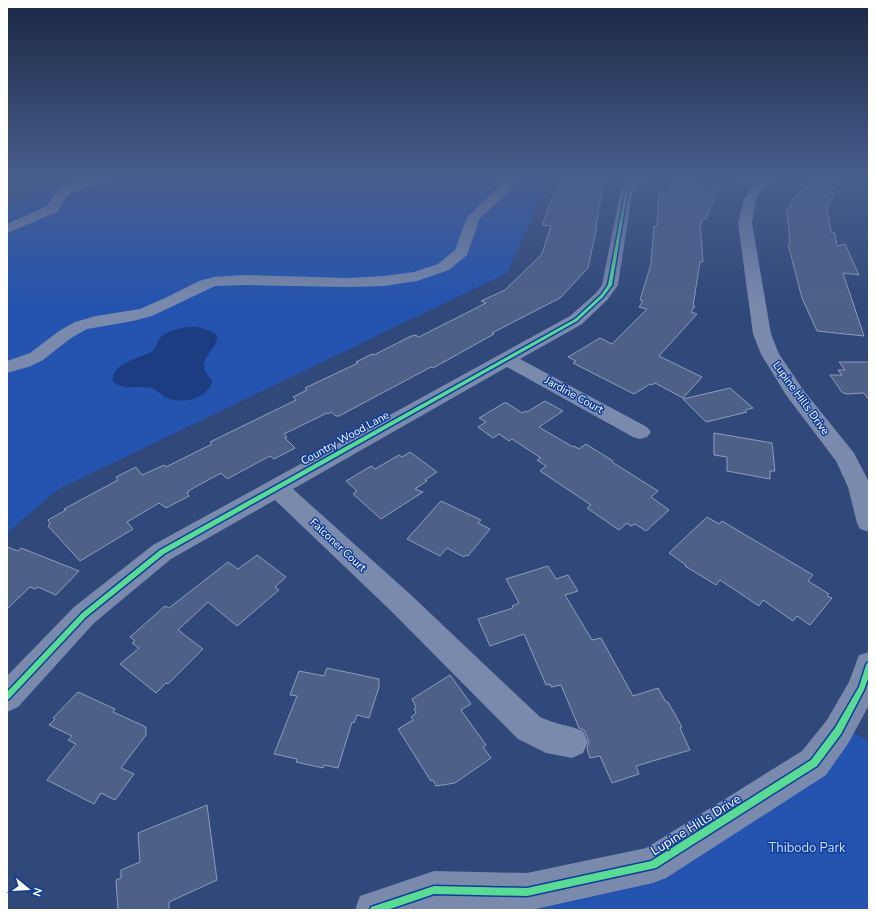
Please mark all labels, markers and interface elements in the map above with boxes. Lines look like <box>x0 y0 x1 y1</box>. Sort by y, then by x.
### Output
street label: Lupine Hills Drive <box>769 358 833 438</box>
street label: Jardine Court <box>541 372 606 417</box>
street label: Country Wood Lane <box>298 407 392 469</box>
street label: Falconer Court <box>306 515 370 575</box>
street label: Lupine Hills Drive <box>647 790 745 860</box>
park label: Thibodo Park <box>768 839 846 857</box>
north arrow <box>8 869 48 909</box>
text: N <box>29 886 45 898</box>

